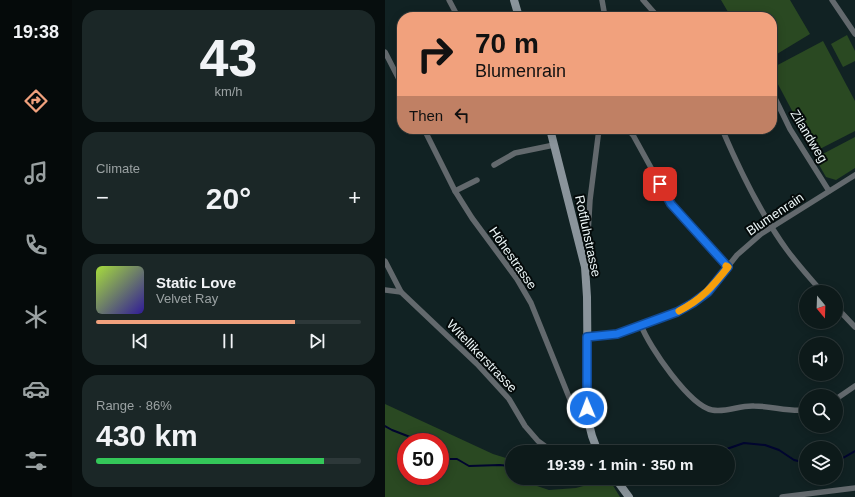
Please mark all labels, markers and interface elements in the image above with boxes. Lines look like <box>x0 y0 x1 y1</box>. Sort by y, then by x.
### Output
text: 19:38 <box>13 22 59 42</box>
icon: right <box>409 28 461 80</box>
text: 70 m <box>475 28 539 59</box>
text: 43 <box>200 29 257 87</box>
text: Blumenrain <box>475 61 566 81</box>
text: km/h <box>214 84 243 99</box>
icon: directions <box>22 87 50 115</box>
icon: left <box>451 104 473 126</box>
text: Then <box>409 107 443 124</box>
street label: Zilandweg <box>787 107 831 165</box>
icon: music <box>22 159 50 187</box>
text: Climate <box>96 161 140 176</box>
pin <box>643 167 677 201</box>
icon: arrive <box>649 173 671 195</box>
text: 20° <box>206 182 251 215</box>
text: − <box>96 185 109 210</box>
text: + <box>348 185 361 210</box>
street label: Blumenrain <box>744 189 806 239</box>
street label: Rotfluhstrasse <box>572 194 604 278</box>
street label: Höhestrasse <box>486 224 540 292</box>
icon: phone <box>22 231 50 259</box>
text: Static Love <box>156 274 236 291</box>
north arrow <box>799 285 843 329</box>
map controls <box>799 285 843 485</box>
text: Velvet Ray <box>156 291 218 306</box>
icon: climate <box>22 303 50 331</box>
street label: Witellikerstrasse <box>444 317 520 395</box>
icon: previous <box>129 330 151 352</box>
icon: pause <box>217 330 239 352</box>
icon: next <box>306 330 328 352</box>
button: sound <box>799 337 843 381</box>
icon: car <box>22 375 50 403</box>
position arrow <box>566 387 608 429</box>
button: search <box>799 389 843 433</box>
text: Range · 86% <box>96 398 172 413</box>
text: 430 km <box>96 419 198 452</box>
speed limit sign: 50 <box>397 433 449 485</box>
button: layers <box>799 441 843 485</box>
icon: filters <box>22 447 50 475</box>
text: 19:39 · 1 min · 350 m <box>547 456 693 473</box>

